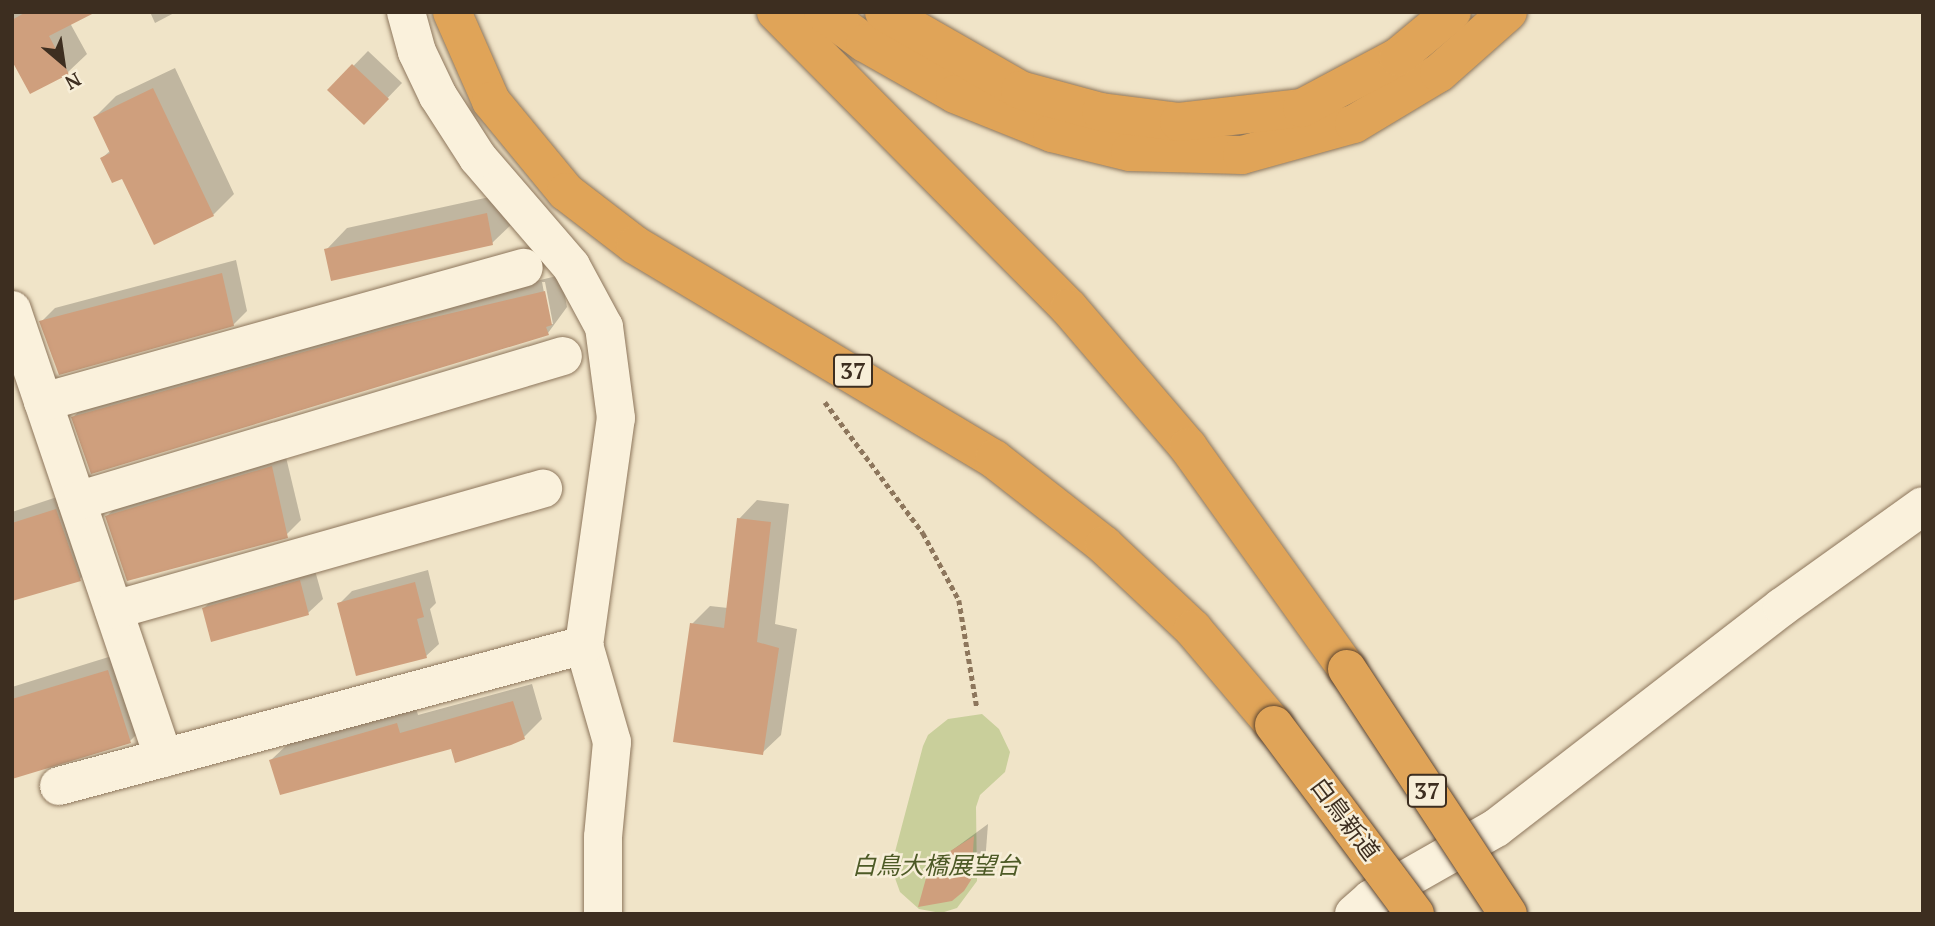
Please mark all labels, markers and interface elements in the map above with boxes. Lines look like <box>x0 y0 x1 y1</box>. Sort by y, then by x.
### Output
north arrow <box>28 28 98 98</box>
text: N <box>61 67 86 96</box>
road number: 37 <box>832 352 874 390</box>
street label: 白鳥新道 <box>1305 772 1385 866</box>
road number: 37 <box>1406 772 1448 810</box>
park label: 白鳥大橋展望台 <box>852 852 1020 880</box>

